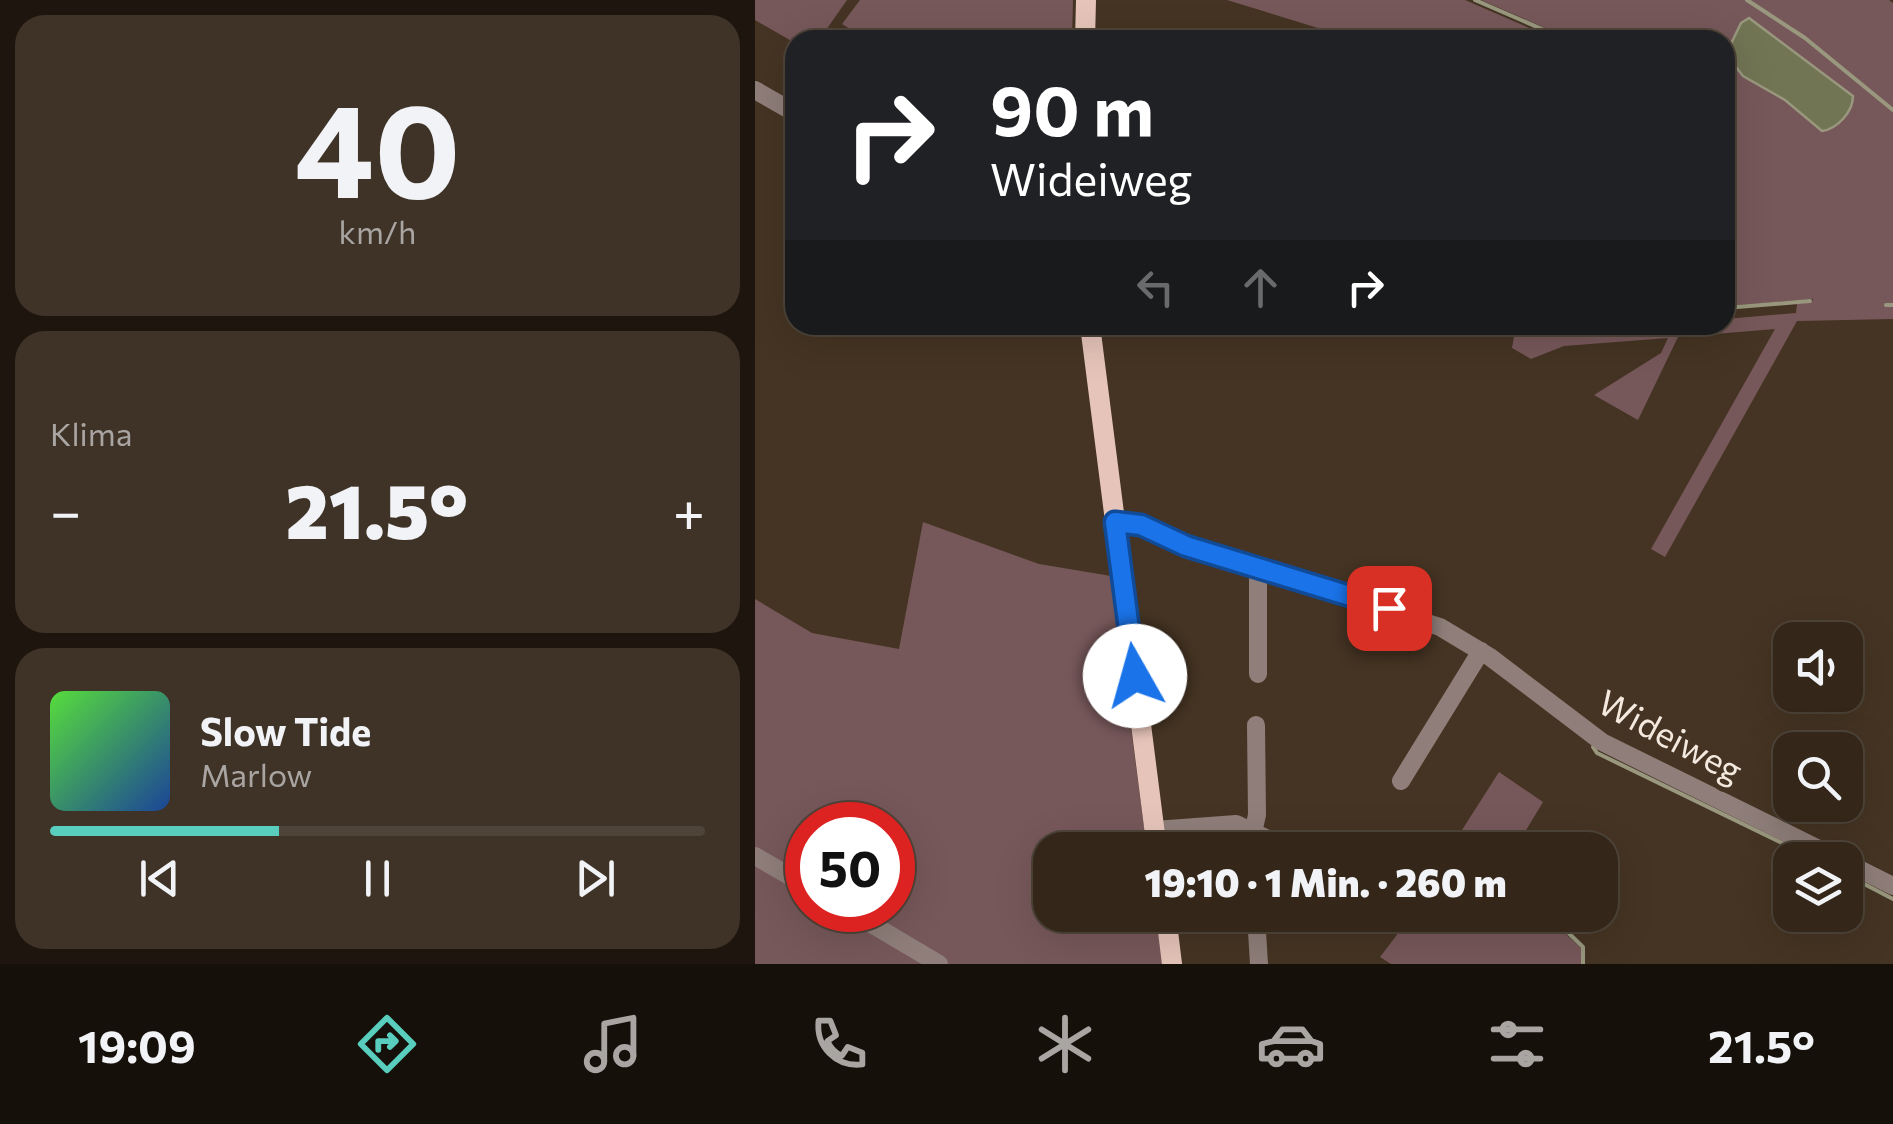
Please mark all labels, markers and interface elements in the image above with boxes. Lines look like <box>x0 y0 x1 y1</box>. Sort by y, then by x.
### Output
text: 90 m <box>990 65 1154 150</box>
text: 40 <box>294 66 461 225</box>
icon: right <box>825 70 955 200</box>
text: Wideiweg <box>990 150 1192 205</box>
text: km/h <box>339 211 416 251</box>
icon: left <box>1128 260 1183 315</box>
icon: ahead <box>1233 260 1288 315</box>
icon: right <box>1338 260 1393 315</box>
text: Klima <box>50 413 132 453</box>
text: 21.5° <box>286 463 468 554</box>
text: − <box>50 476 81 543</box>
text: + <box>673 476 705 543</box>
pin <box>1347 566 1432 651</box>
icon: arrive <box>1362 581 1417 636</box>
map controls <box>1773 622 1863 932</box>
button: sound <box>1773 622 1863 712</box>
position arrow <box>1083 624 1187 728</box>
street label: Wideiweg <box>1592 679 1751 791</box>
text: Slow Tide <box>200 707 371 754</box>
button: search <box>1773 732 1863 822</box>
text: Marlow <box>200 754 312 794</box>
speed limit sign: 50 <box>785 802 915 932</box>
button: layers <box>1773 842 1863 932</box>
icon: previous <box>132 851 187 906</box>
icon: pause <box>350 851 405 906</box>
icon: next <box>568 851 623 906</box>
text: 19:10 · 1 Min. · 260 m <box>1144 858 1507 905</box>
icon: directions <box>352 1009 422 1079</box>
icon: music <box>578 1009 648 1079</box>
icon: phone <box>804 1009 874 1079</box>
icon: climate <box>1030 1009 1100 1079</box>
icon: car <box>1256 1009 1326 1079</box>
icon: filters <box>1482 1009 1552 1079</box>
text: 19:09 <box>78 1017 196 1072</box>
text: 21.5° <box>1708 1017 1815 1072</box>

